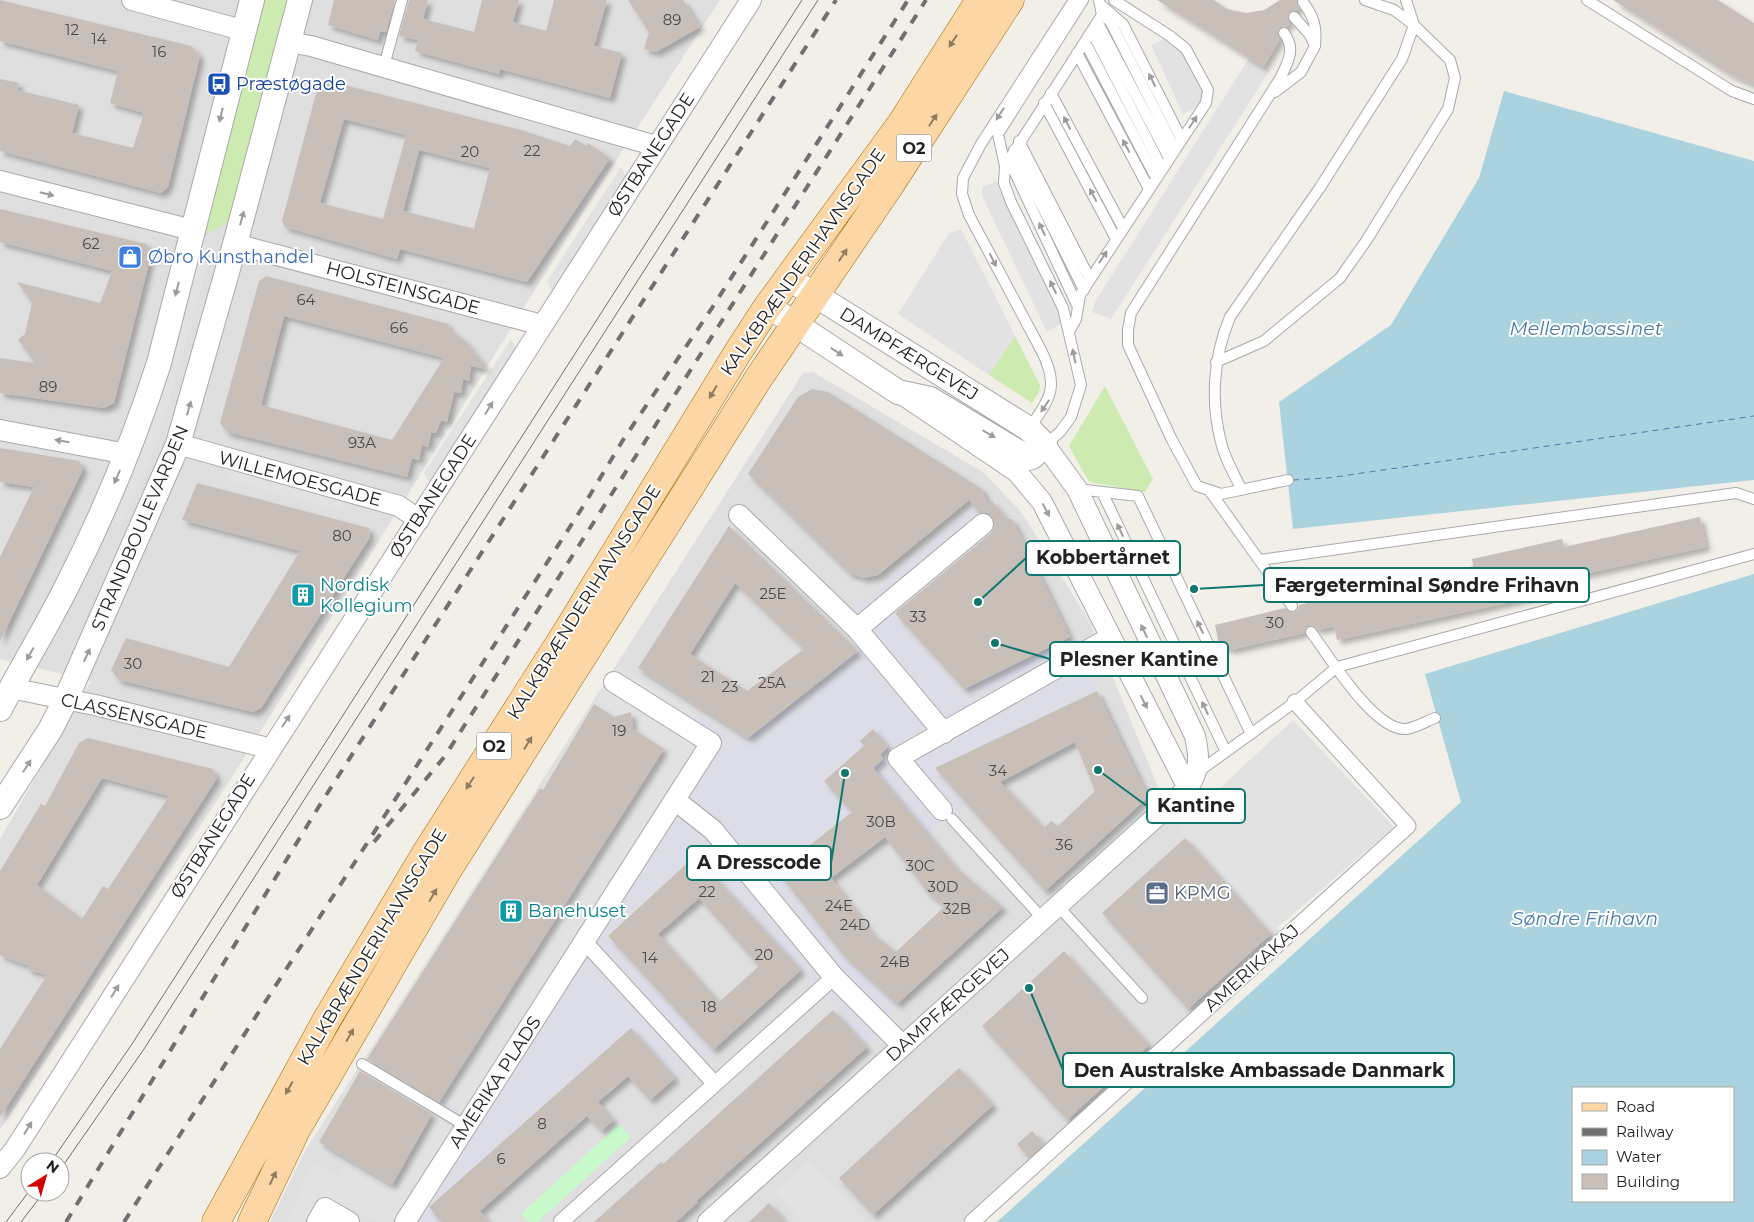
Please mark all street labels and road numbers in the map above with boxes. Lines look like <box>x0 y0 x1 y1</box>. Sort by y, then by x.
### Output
street label: ØSTBANEGADE <box>603 89 699 221</box>
road number: O2 <box>896 134 932 162</box>
street label: KALKBRÆNDERIHAVNSGADE <box>716 144 890 380</box>
street label: HOLSTEINSGADE <box>324 257 482 319</box>
street label: DAMPFÆRGEVEJ <box>836 303 982 405</box>
street label: STRANDBOULEVARDEN <box>87 422 193 634</box>
street label: ØSTBANEGADE <box>385 430 481 562</box>
street label: WILLEMOESGADE <box>216 447 384 511</box>
street label: KALKBRÆNDERIHAVNSGADE <box>502 481 666 723</box>
street label: CLASSENSGADE <box>59 688 209 744</box>
road number: O2 <box>476 732 512 759</box>
street label: ØSTBANEGADE <box>166 769 260 903</box>
street label: KALKBRÆNDERIHAVNSGADE <box>292 825 452 1069</box>
street label: AMERIKAKAJ <box>1200 920 1304 1016</box>
street label: DAMPFÆRGEVEJ <box>882 944 1014 1066</box>
street label: AMERIKA PLADS <box>444 1012 546 1152</box>

